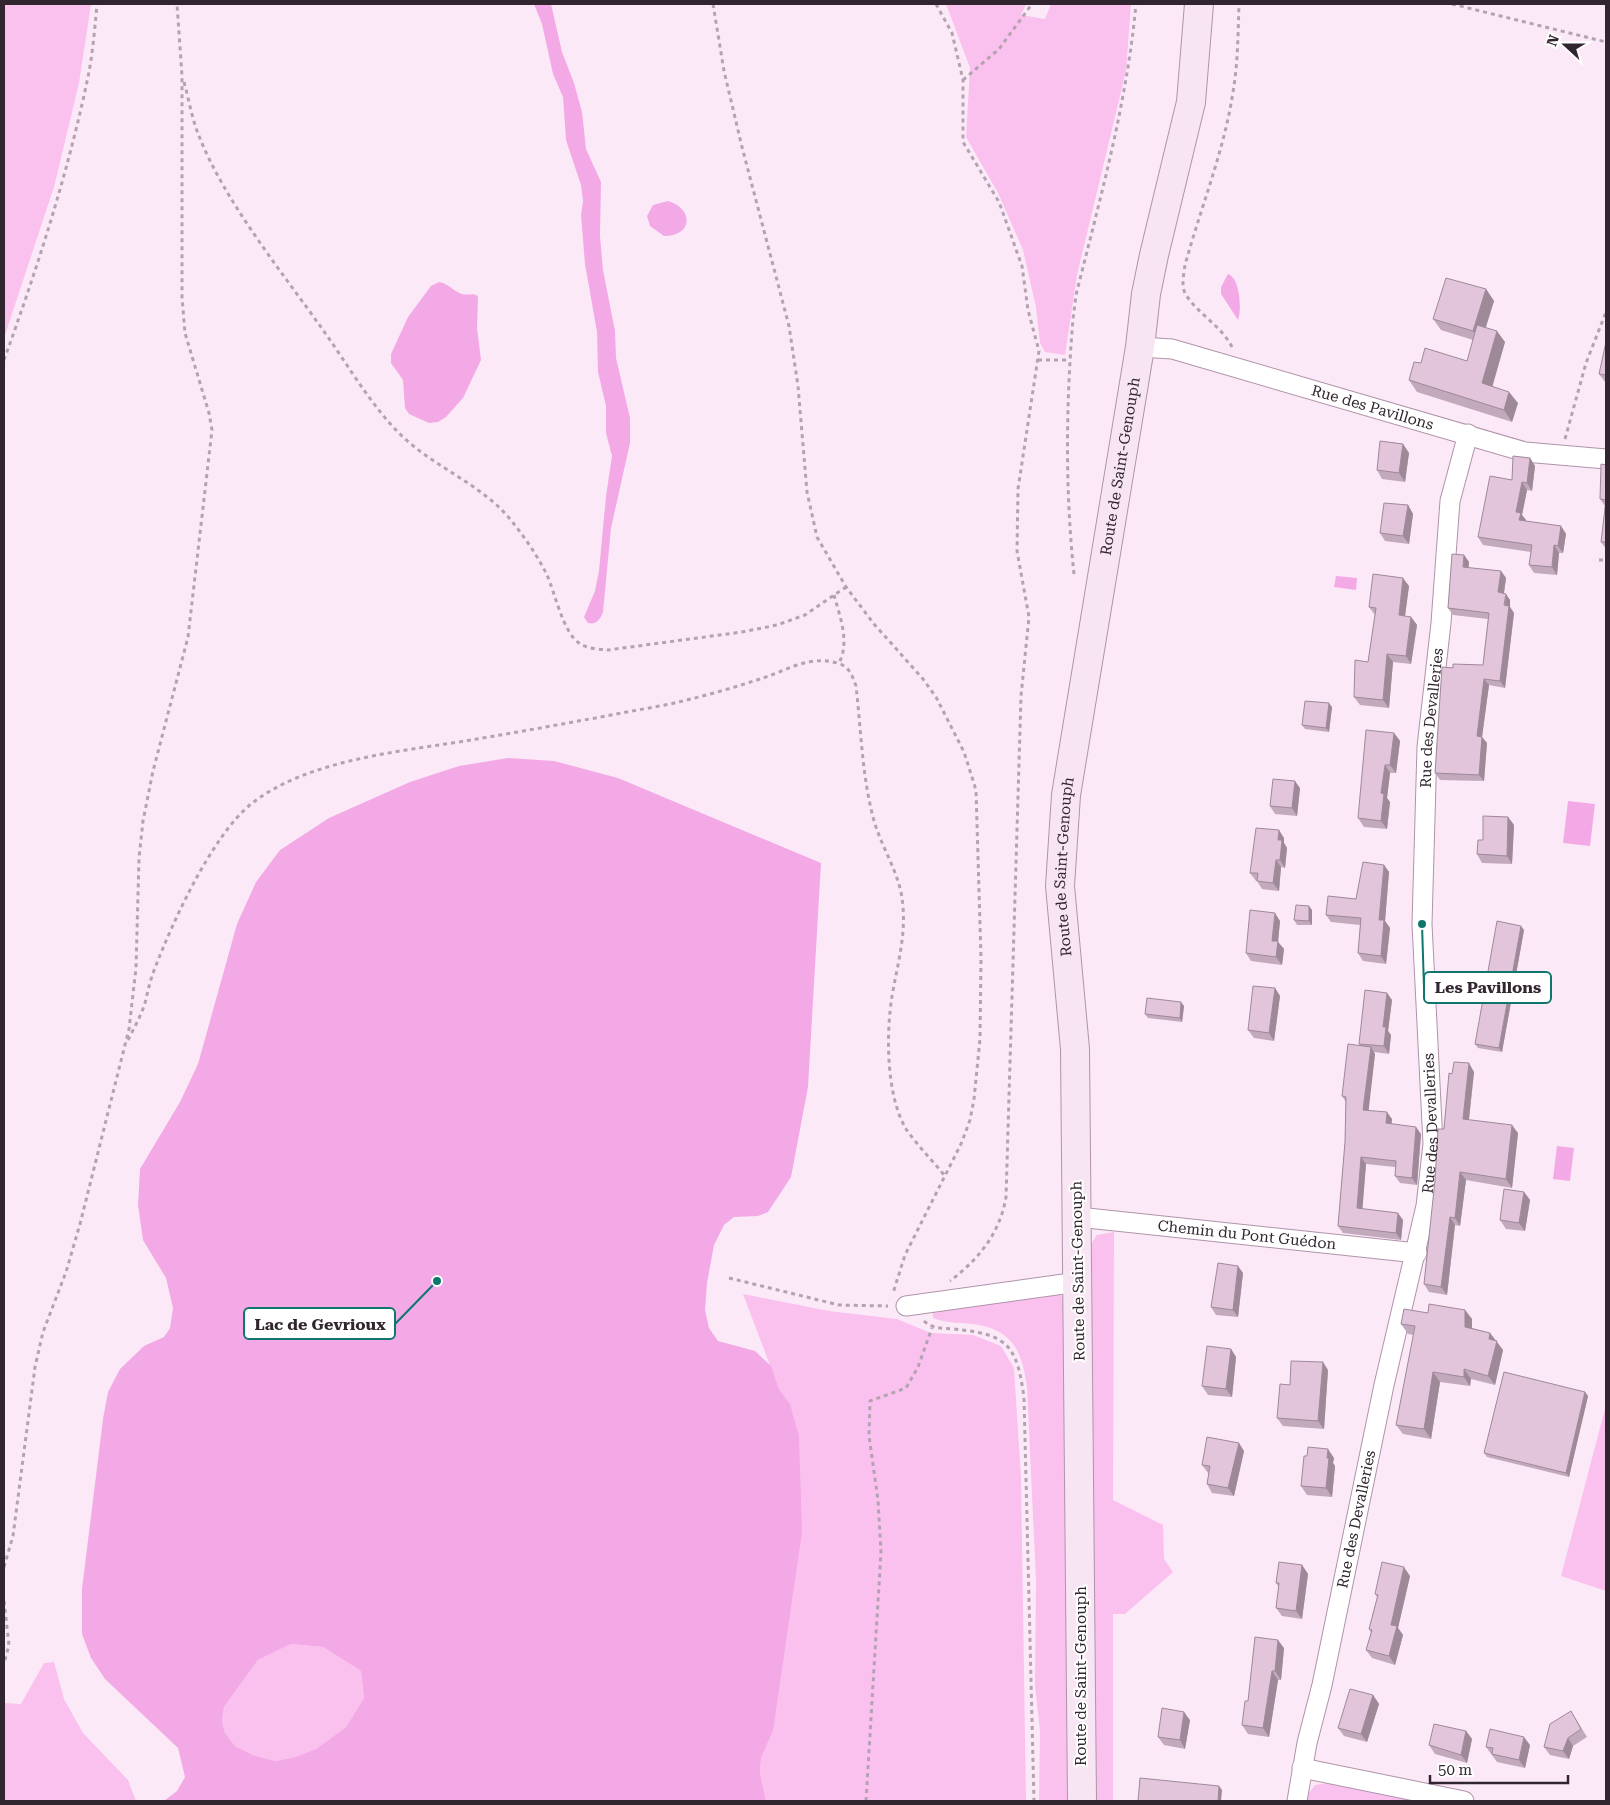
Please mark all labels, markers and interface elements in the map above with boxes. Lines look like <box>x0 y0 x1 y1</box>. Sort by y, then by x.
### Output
north arrow <box>1540 20 1590 70</box>
text: N <box>1543 32 1562 48</box>
street label: Route de Saint-Genouph <box>1097 376 1144 557</box>
street label: Rue des Pavillons <box>1309 381 1436 434</box>
street label: Rue des Devalleries <box>1417 647 1447 788</box>
street label: Route de Saint-Genouph <box>1051 775 1078 957</box>
callout: Les Pavillons <box>1424 972 1551 1003</box>
text: Les Pavillons <box>1435 978 1541 997</box>
street label: Rue des Devalleries <box>1418 1053 1442 1194</box>
street label: Route de Saint-Genouph <box>1067 1181 1089 1361</box>
street label: Chemin du Pont Guédon <box>1157 1217 1338 1253</box>
callout: Lac de Gevrioux <box>244 1308 395 1339</box>
text: Lac de Gevrioux <box>254 1315 386 1334</box>
street label: Rue des Devalleries <box>1333 1449 1379 1590</box>
street label: Route de Saint-Genouph <box>1072 1586 1090 1766</box>
scale bar <box>1430 1752 1568 1784</box>
text: 50 m <box>1438 1761 1473 1779</box>

